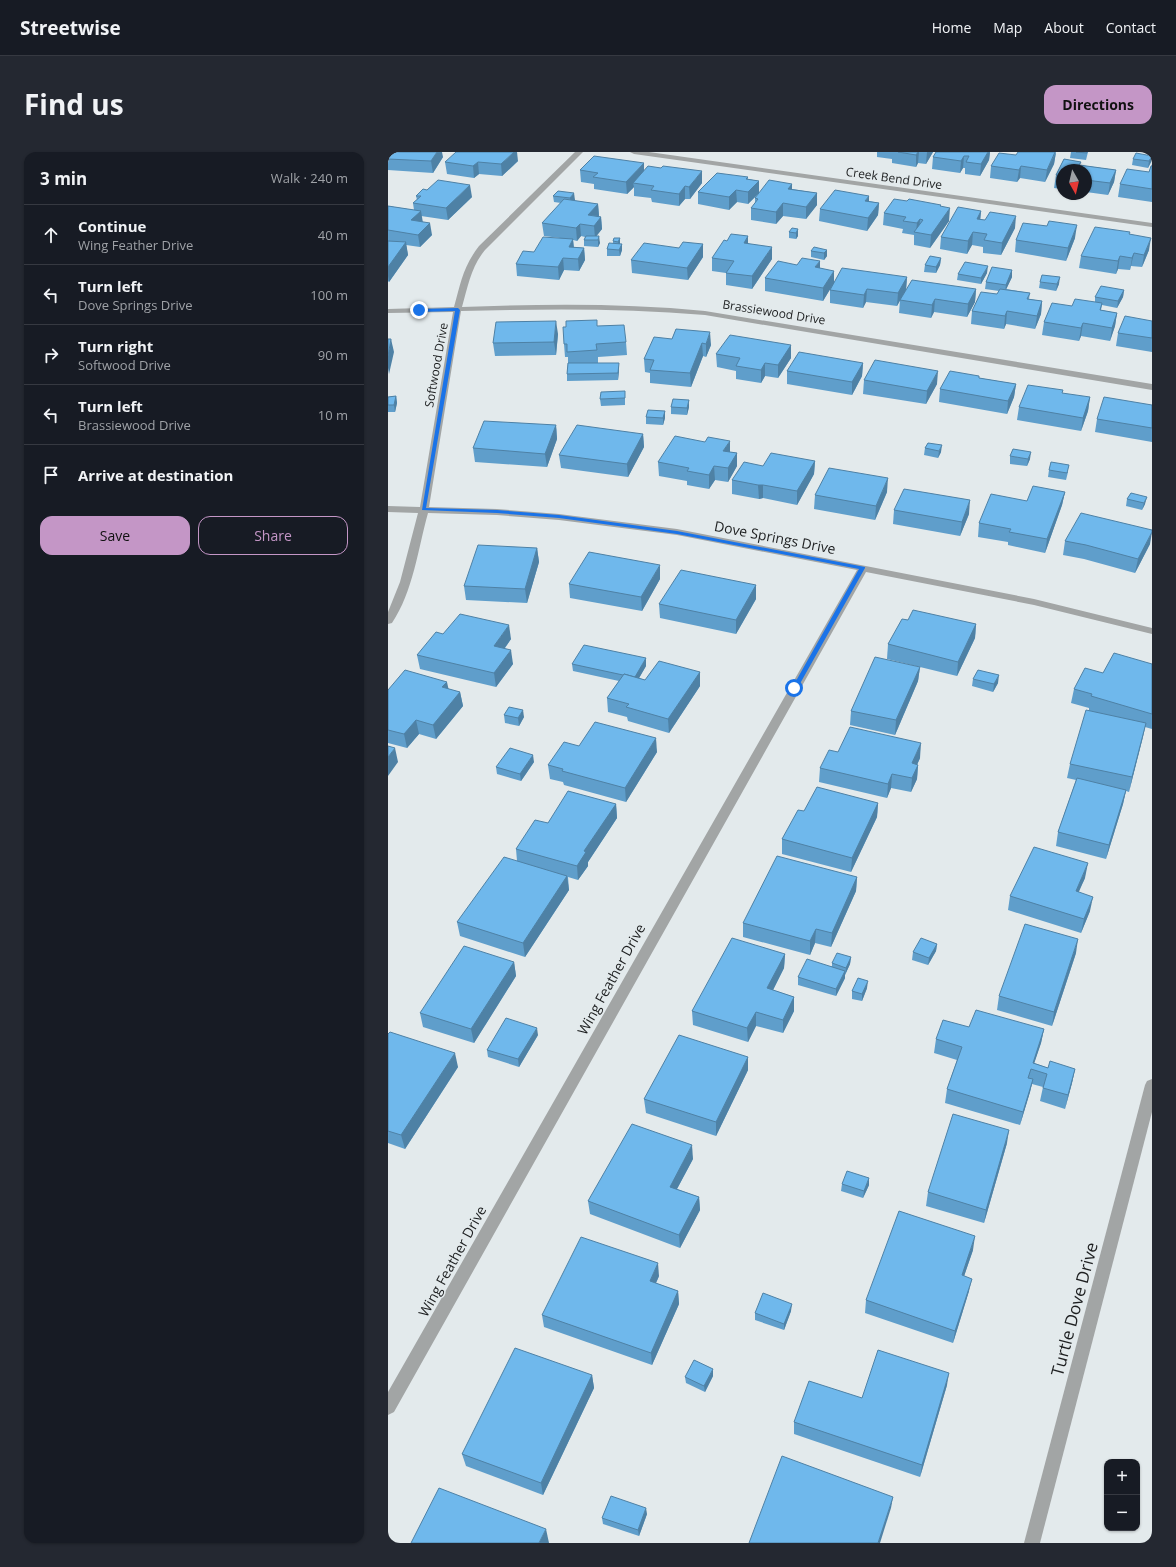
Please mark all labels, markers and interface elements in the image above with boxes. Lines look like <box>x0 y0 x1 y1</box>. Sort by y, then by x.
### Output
text: Streetwise <box>20 15 121 41</box>
text: Home <box>932 18 971 37</box>
text: Map <box>993 18 1022 37</box>
text: About <box>1044 18 1084 37</box>
text: Contact <box>1106 18 1156 37</box>
text: Find us <box>24 85 124 123</box>
button: Directions <box>1044 85 1152 124</box>
street label: Creek Bend Drive <box>845 163 943 193</box>
north arrow <box>1056 164 1092 200</box>
text: 3 min <box>40 167 87 190</box>
text: Walk · 240 m <box>271 169 348 187</box>
text: Continue <box>78 216 146 236</box>
icon: ahead <box>40 224 62 246</box>
text: 40 m <box>318 226 348 244</box>
text: Wing Feather Drive <box>78 236 193 254</box>
text: Turn left <box>78 276 143 296</box>
icon: left <box>40 284 62 306</box>
text: 100 m <box>310 286 348 304</box>
street label: Brassiewood Drive <box>721 295 827 329</box>
text: Dove Springs Drive <box>78 296 193 314</box>
route end <box>410 301 428 319</box>
street label: Softwood Drive <box>420 321 452 409</box>
text: Turn right <box>78 336 153 356</box>
icon: right <box>40 344 62 366</box>
text: 90 m <box>318 346 348 364</box>
text: Softwood Drive <box>78 356 171 374</box>
text: Turn left <box>78 396 143 416</box>
icon: left <box>40 404 62 426</box>
text: 10 m <box>318 406 348 424</box>
text: Brassiewood Drive <box>78 416 191 434</box>
icon: arrive <box>40 464 62 486</box>
text: Arrive at destination <box>78 465 233 485</box>
button: Save <box>40 516 190 555</box>
button: Share <box>198 516 348 555</box>
street label: Dove Springs Drive <box>713 516 837 558</box>
route start <box>785 679 803 697</box>
street label: Wing Feather Drive <box>573 920 649 1038</box>
street label: Wing Feather Drive <box>414 1202 490 1320</box>
street label: Turtle Dove Drive <box>1045 1240 1103 1378</box>
map controls <box>1104 1459 1140 1531</box>
button: + <box>1104 1459 1140 1495</box>
button: − <box>1104 1495 1140 1531</box>

